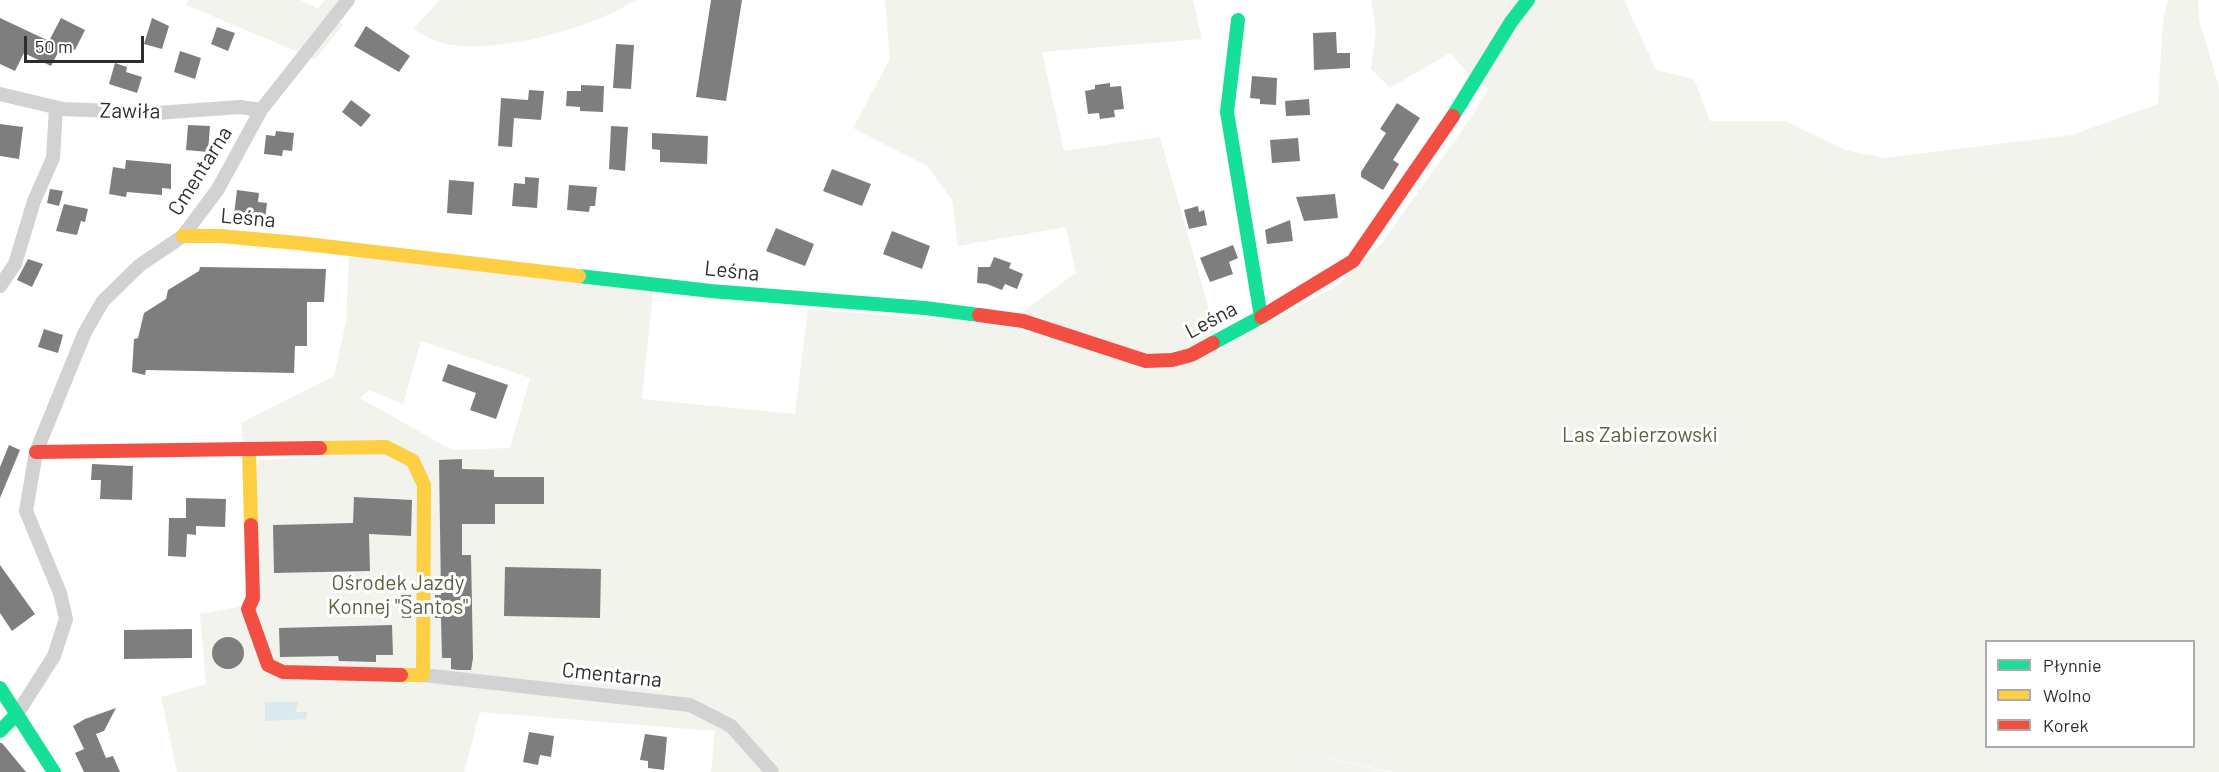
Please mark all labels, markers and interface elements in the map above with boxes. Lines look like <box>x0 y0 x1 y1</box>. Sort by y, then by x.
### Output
scale bar <box>27 24 147 62</box>
text: 50 m <box>35 35 73 57</box>
street label: Zawiła <box>100 98 160 124</box>
street label: Cmentarna <box>163 122 237 220</box>
street label: Leśna <box>219 203 277 233</box>
street label: Leśna <box>703 256 761 286</box>
street label: Leśna <box>1181 296 1241 344</box>
park label: Las Zabierzowski <box>1562 422 1718 448</box>
park label: Ośrodek Jazdy Konnej "Santos" <box>328 570 468 620</box>
legend <box>1985 640 2195 748</box>
text: Płynnie <box>2043 654 2102 676</box>
street label: Cmentarna <box>561 657 663 693</box>
text: Wolno <box>2043 684 2091 706</box>
text: Korek <box>2043 714 2089 736</box>

